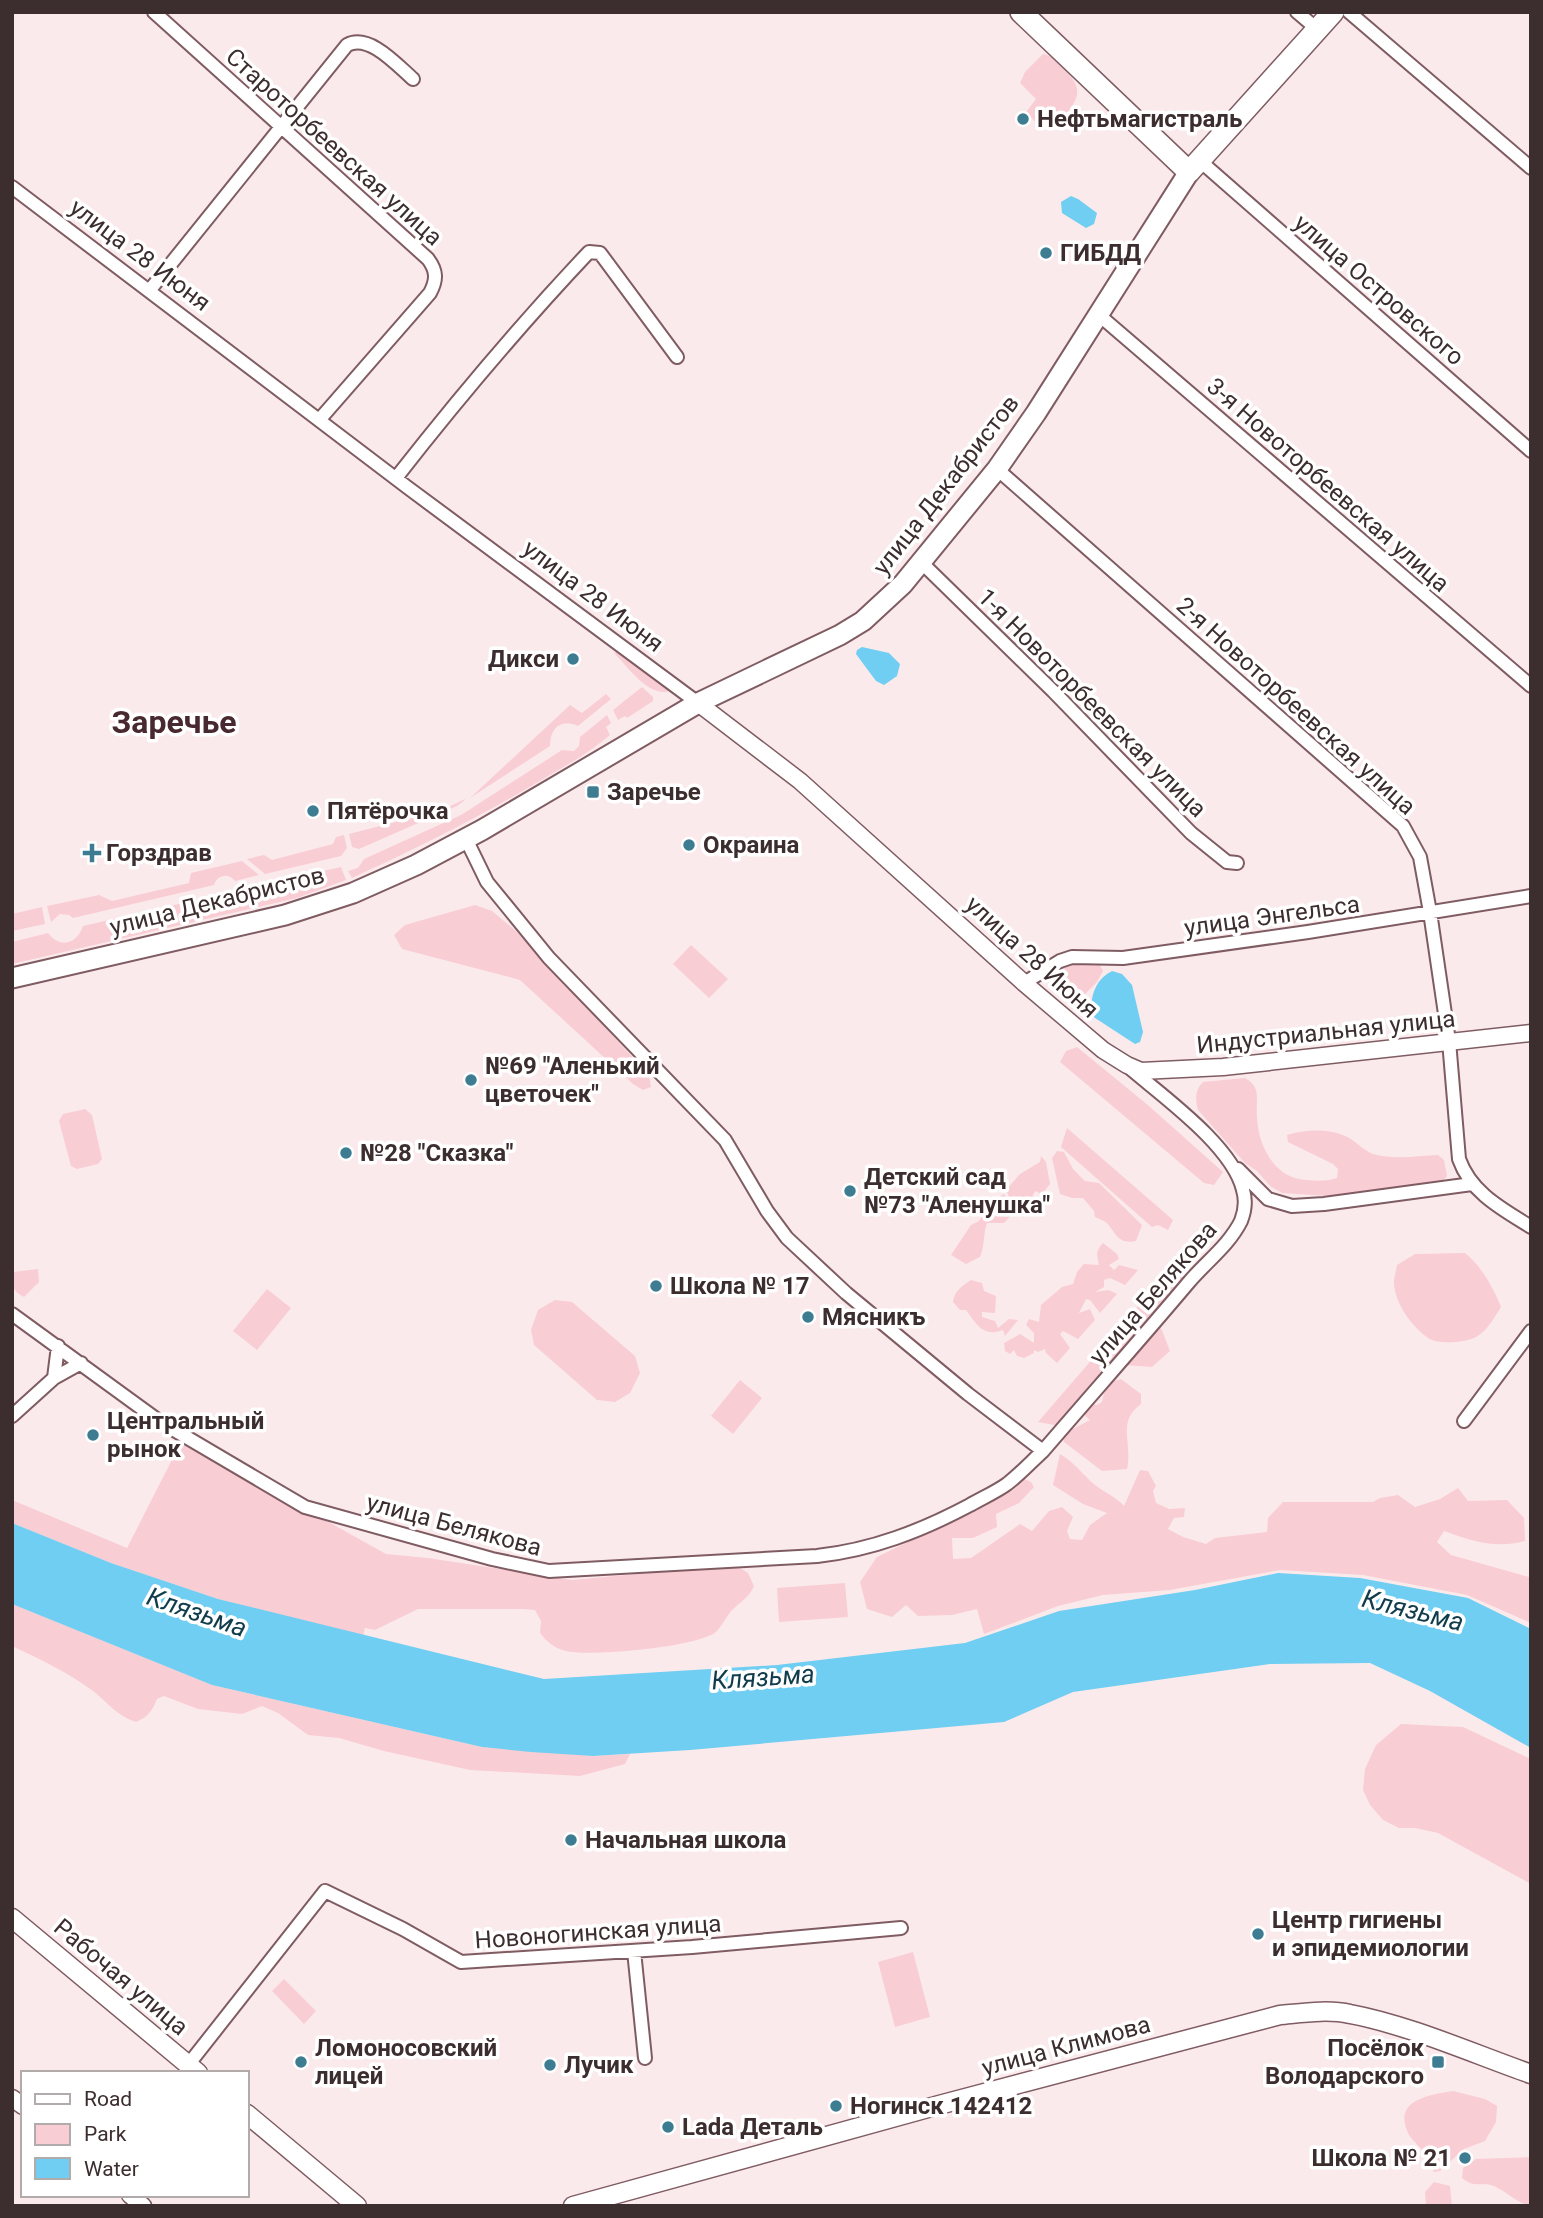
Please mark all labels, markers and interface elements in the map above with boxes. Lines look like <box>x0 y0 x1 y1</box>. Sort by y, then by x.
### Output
street label: Староторбеевская улица <box>220 43 448 251</box>
place label: Нефтьмагистраль <box>1037 105 1242 133</box>
marker: Нефтьмагистраль <box>1015 111 1031 127</box>
street label: улица 28 Июня <box>64 193 216 317</box>
street label: улица Островского <box>1288 209 1470 371</box>
place label: ГИБДД <box>1060 239 1141 267</box>
marker: ГИБДД <box>1038 245 1054 261</box>
street label: 3-я Новоторбеевская улица <box>1201 372 1455 598</box>
street label: улица Декабристов <box>867 390 1025 580</box>
street label: улица 28 Июня <box>517 534 669 658</box>
street label: 1-я Новоторбеевская улица <box>972 583 1212 823</box>
street label: 2-я Новоторбеевская улица <box>1171 591 1421 821</box>
place label: Дикси <box>488 645 559 673</box>
marker: Дикси <box>565 651 581 667</box>
district label: Заречье <box>111 703 237 741</box>
place label: Заречье <box>607 778 701 806</box>
marker: Заречье <box>585 784 601 800</box>
place label: Пятёрочка <box>327 797 449 825</box>
marker: Пятёрочка <box>305 803 321 819</box>
place label: Окраина <box>703 831 800 859</box>
marker: Окраина <box>681 837 697 853</box>
place label: Горздрав <box>106 839 212 867</box>
marker: Горздрав <box>84 845 100 861</box>
street label: улица Декабристов <box>107 861 327 941</box>
street label: улица 28 Июня <box>960 890 1104 1024</box>
street label: улица Энгельса <box>1182 890 1362 942</box>
street label: Индустриальная улица <box>1195 1004 1457 1060</box>
place label: №69 "Аленький цветочек" <box>485 1052 660 1108</box>
marker: №69 "Аленький цветочек" <box>463 1072 479 1088</box>
place label: №28 "Сказка" <box>360 1139 513 1167</box>
marker: №28 "Сказка" <box>338 1145 354 1161</box>
place label: Детский сад №73 "Аленушка" <box>864 1163 1050 1219</box>
marker: Детский сад №73 "Аленушка" <box>842 1183 858 1199</box>
street label: улица Белякова <box>1083 1216 1223 1370</box>
place label: Школа № 17 <box>670 1272 810 1300</box>
marker: Школа № 17 <box>648 1278 664 1294</box>
place label: Мясникъ <box>822 1303 926 1331</box>
marker: Мясникъ <box>800 1309 816 1325</box>
place label: Центральный рынок <box>107 1407 264 1463</box>
marker: Центральный рынок <box>85 1427 101 1443</box>
street label: улица Белякова <box>363 1488 545 1562</box>
water label: Клязьма <box>143 1581 251 1643</box>
water label: Клязьма <box>1359 1583 1467 1637</box>
water label: Клязьма <box>710 1658 816 1696</box>
place label: Начальная школа <box>585 1826 787 1854</box>
marker: Начальная школа <box>563 1832 579 1848</box>
place label: Центр гигиены и эпидемиологии <box>1272 1906 1469 1962</box>
street label: Новоногинская улица <box>474 1909 722 1955</box>
street label: Рабочая улица <box>48 1913 194 2041</box>
marker: Центр гигиены и эпидемиологии <box>1250 1926 1266 1942</box>
street label: улица Климова <box>979 2010 1153 2082</box>
place label: Ломоносовский лицей <box>315 2034 497 2090</box>
place label: Посёлок Володарского <box>1265 2034 1424 2090</box>
place label: Лучик <box>564 2051 634 2079</box>
marker: Ломоносовский лицей <box>293 2054 309 2070</box>
marker: Посёлок Володарского <box>1430 2054 1446 2070</box>
marker: Лучик <box>542 2057 558 2073</box>
legend <box>21 2071 248 2197</box>
text: Road <box>84 2087 132 2111</box>
place label: Ногинск 142412 <box>850 2092 1032 2120</box>
marker: Ногинск 142412 <box>828 2098 844 2114</box>
place label: Lada Деталь <box>682 2113 823 2141</box>
marker: Lada Деталь <box>660 2119 676 2135</box>
text: Park <box>84 2122 127 2146</box>
place label: Школа № 21 <box>1311 2144 1451 2172</box>
marker: Школа № 21 <box>1457 2150 1473 2166</box>
text: Water <box>84 2157 139 2181</box>

